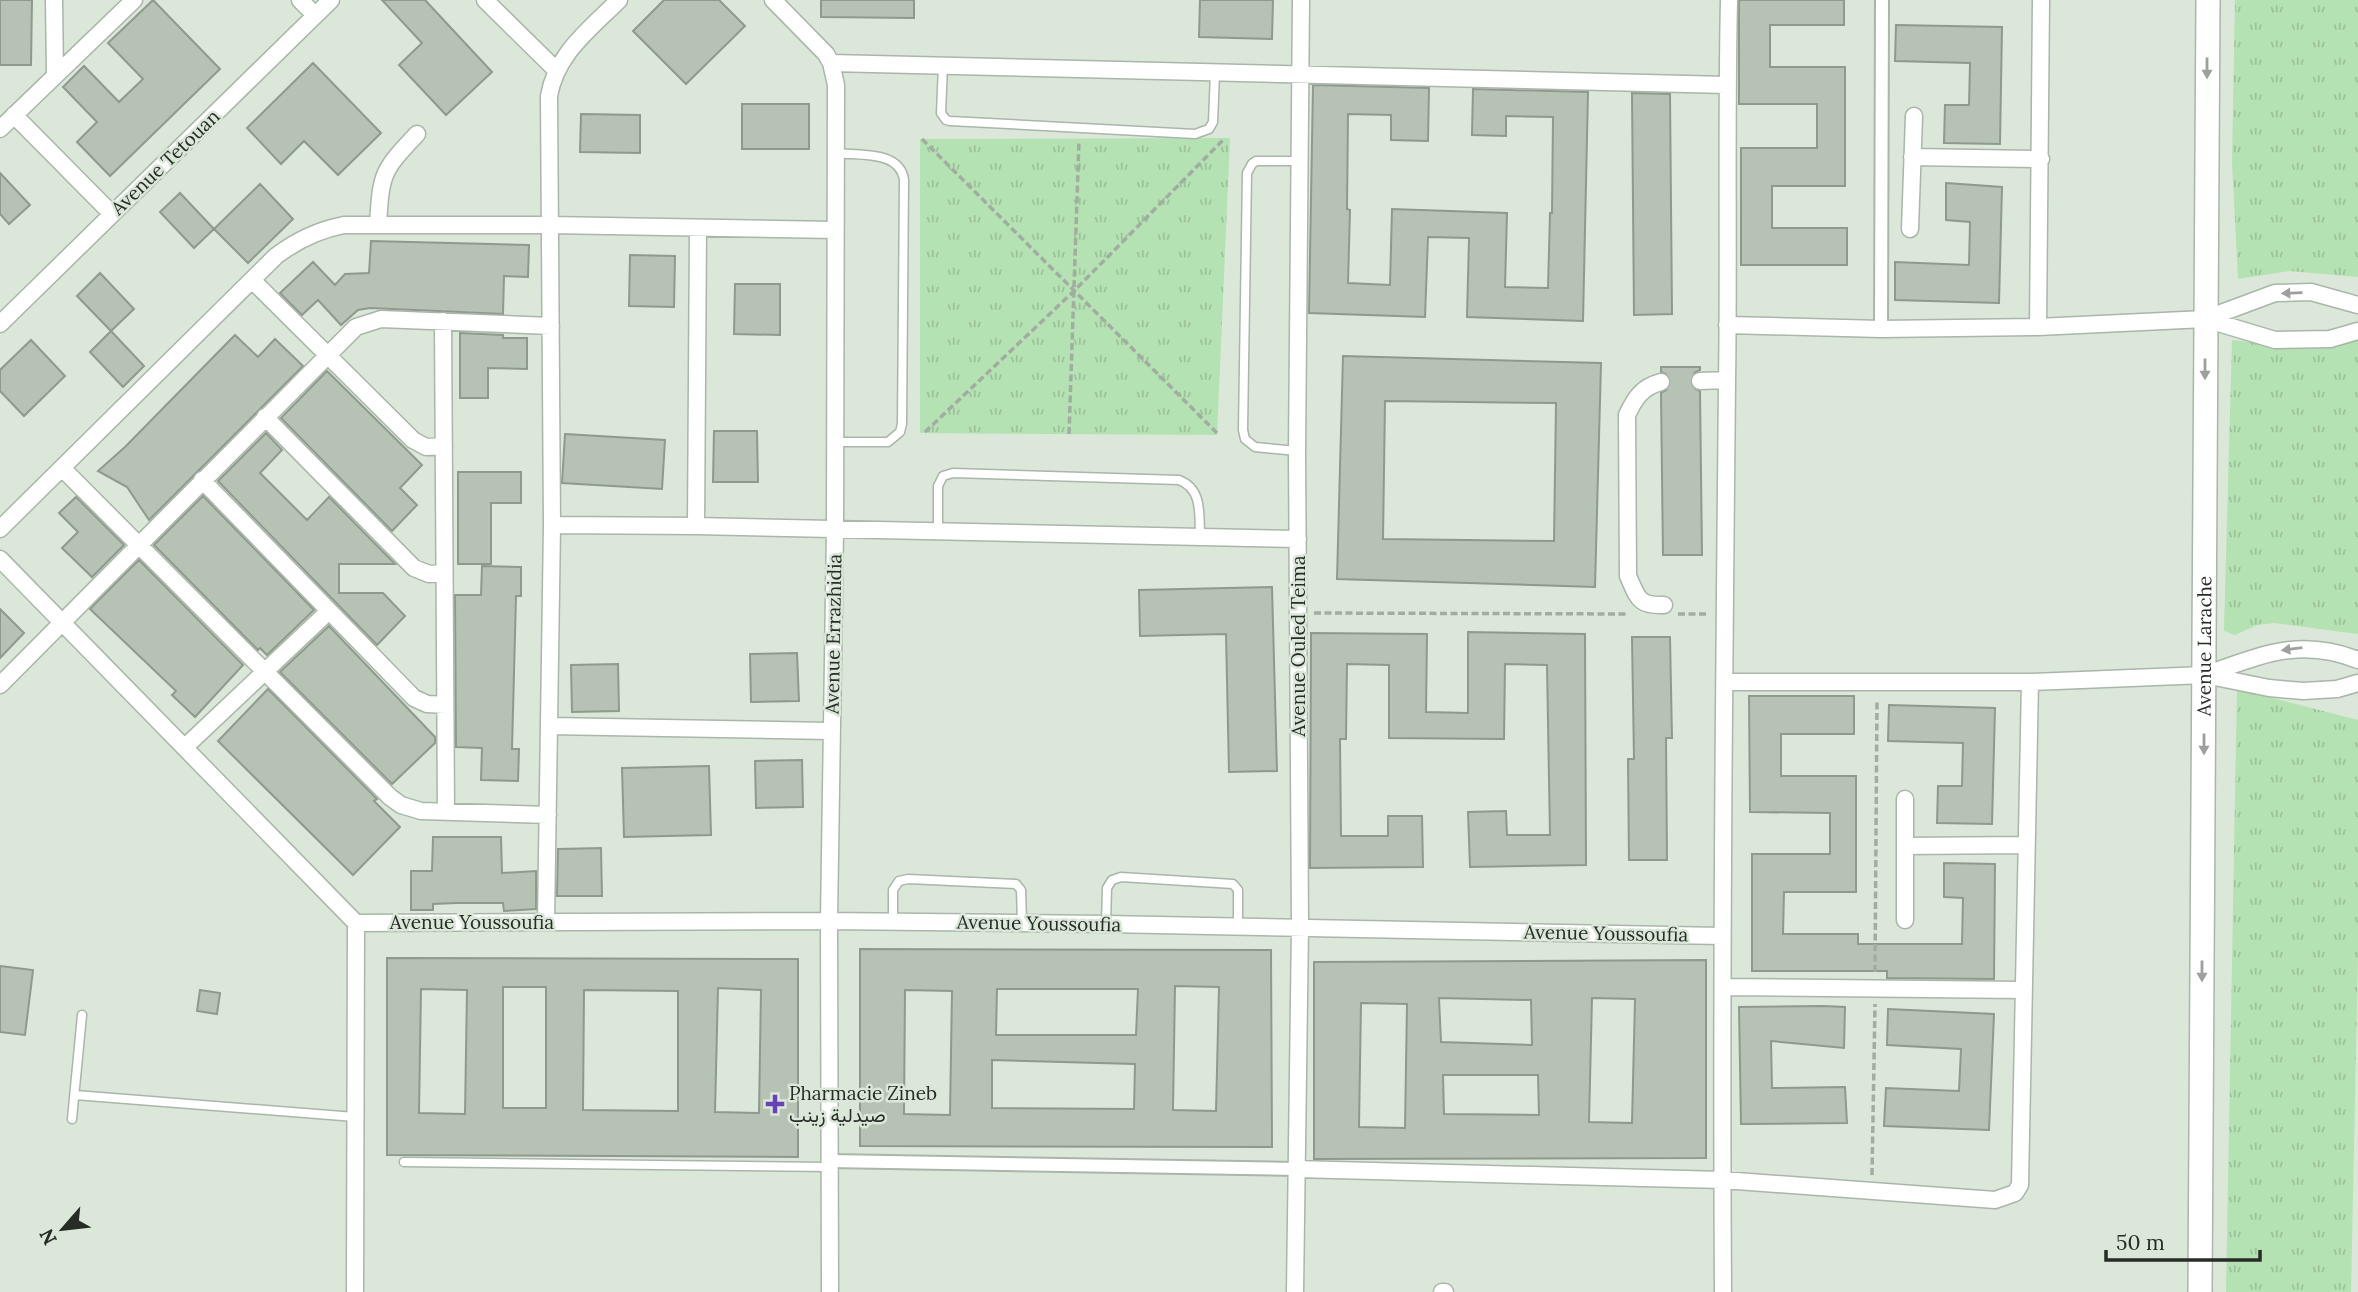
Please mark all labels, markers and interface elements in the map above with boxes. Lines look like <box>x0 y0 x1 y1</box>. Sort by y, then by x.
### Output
one-way arrow <box>2201 57 2213 79</box>
street label: Avenue Tetouan <box>105 104 224 221</box>
one-way arrow <box>2281 287 2303 298</box>
one-way arrow <box>2199 358 2211 380</box>
street label: Avenue Errazhidia <box>820 553 846 715</box>
street label: Avenue Ouled Teima <box>1286 555 1310 738</box>
street label: Avenue Larache <box>2192 576 2216 717</box>
one-way arrow <box>2281 644 2303 655</box>
one-way arrow <box>2198 733 2210 755</box>
street label: Avenue Youssoufia <box>389 910 554 934</box>
street label: Avenue Youssoufia <box>956 910 1122 936</box>
street label: Avenue Youssoufia <box>1523 920 1689 946</box>
one-way arrow <box>2196 960 2208 982</box>
place label: Pharmacie Zineb صيدلية زينب <box>789 1081 937 1127</box>
marker: Pharmacie Zineb صيدلية زينب <box>767 1096 783 1112</box>
north arrow <box>28 1194 98 1264</box>
scale bar <box>2106 1218 2260 1262</box>
text: N <box>34 1225 62 1249</box>
text: 50 m <box>2116 1229 2165 1256</box>

